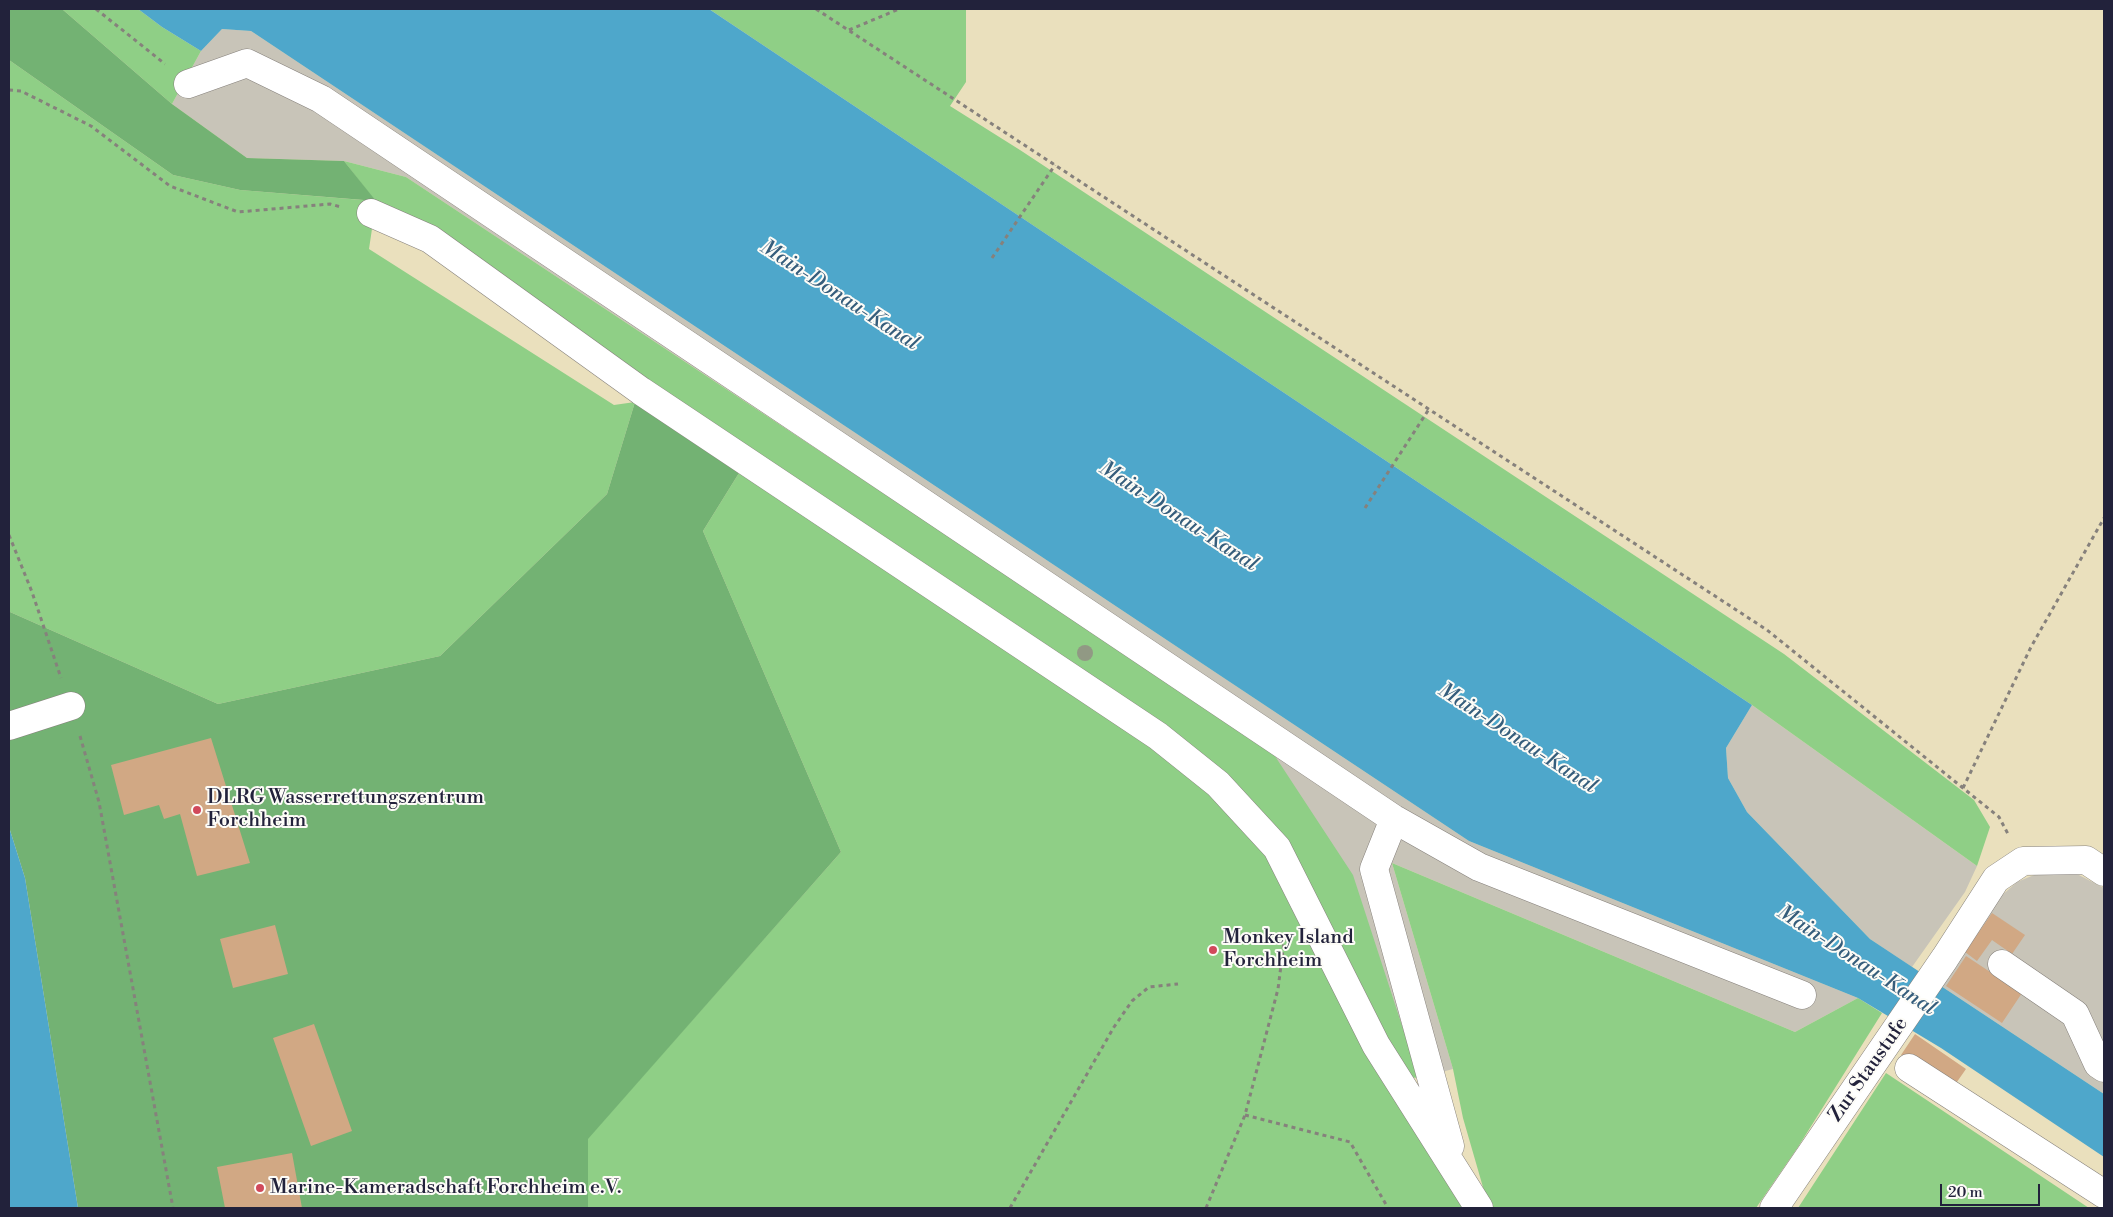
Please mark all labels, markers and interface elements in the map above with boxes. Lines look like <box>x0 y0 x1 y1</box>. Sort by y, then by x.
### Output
water label: Main-Donau-Kanal <box>755 235 923 357</box>
water label: Main-Donau-Kanal <box>1094 456 1262 578</box>
water label: Main-Donau-Kanal <box>1433 678 1601 800</box>
place label: DLRG Wasserrettungszentrum Forchheim <box>207 786 484 833</box>
marker: DLRG Wasserrettungszentrum Forchheim <box>191 804 203 816</box>
water label: Main-Donau-Kanal <box>1772 900 1940 1022</box>
place label: Monkey Island Forchheim <box>1223 926 1354 973</box>
marker: Monkey Island Forchheim <box>1207 944 1219 956</box>
street label: Zur Staustufe <box>1824 1013 1914 1127</box>
scale bar <box>1943 1174 2043 1206</box>
place label: Marine-Kameradschaft Forchheim e.V. <box>270 1176 622 1200</box>
marker: Marine-Kameradschaft Forchheim e.V. <box>254 1182 266 1194</box>
text: 20 m <box>1948 1183 1983 1202</box>

